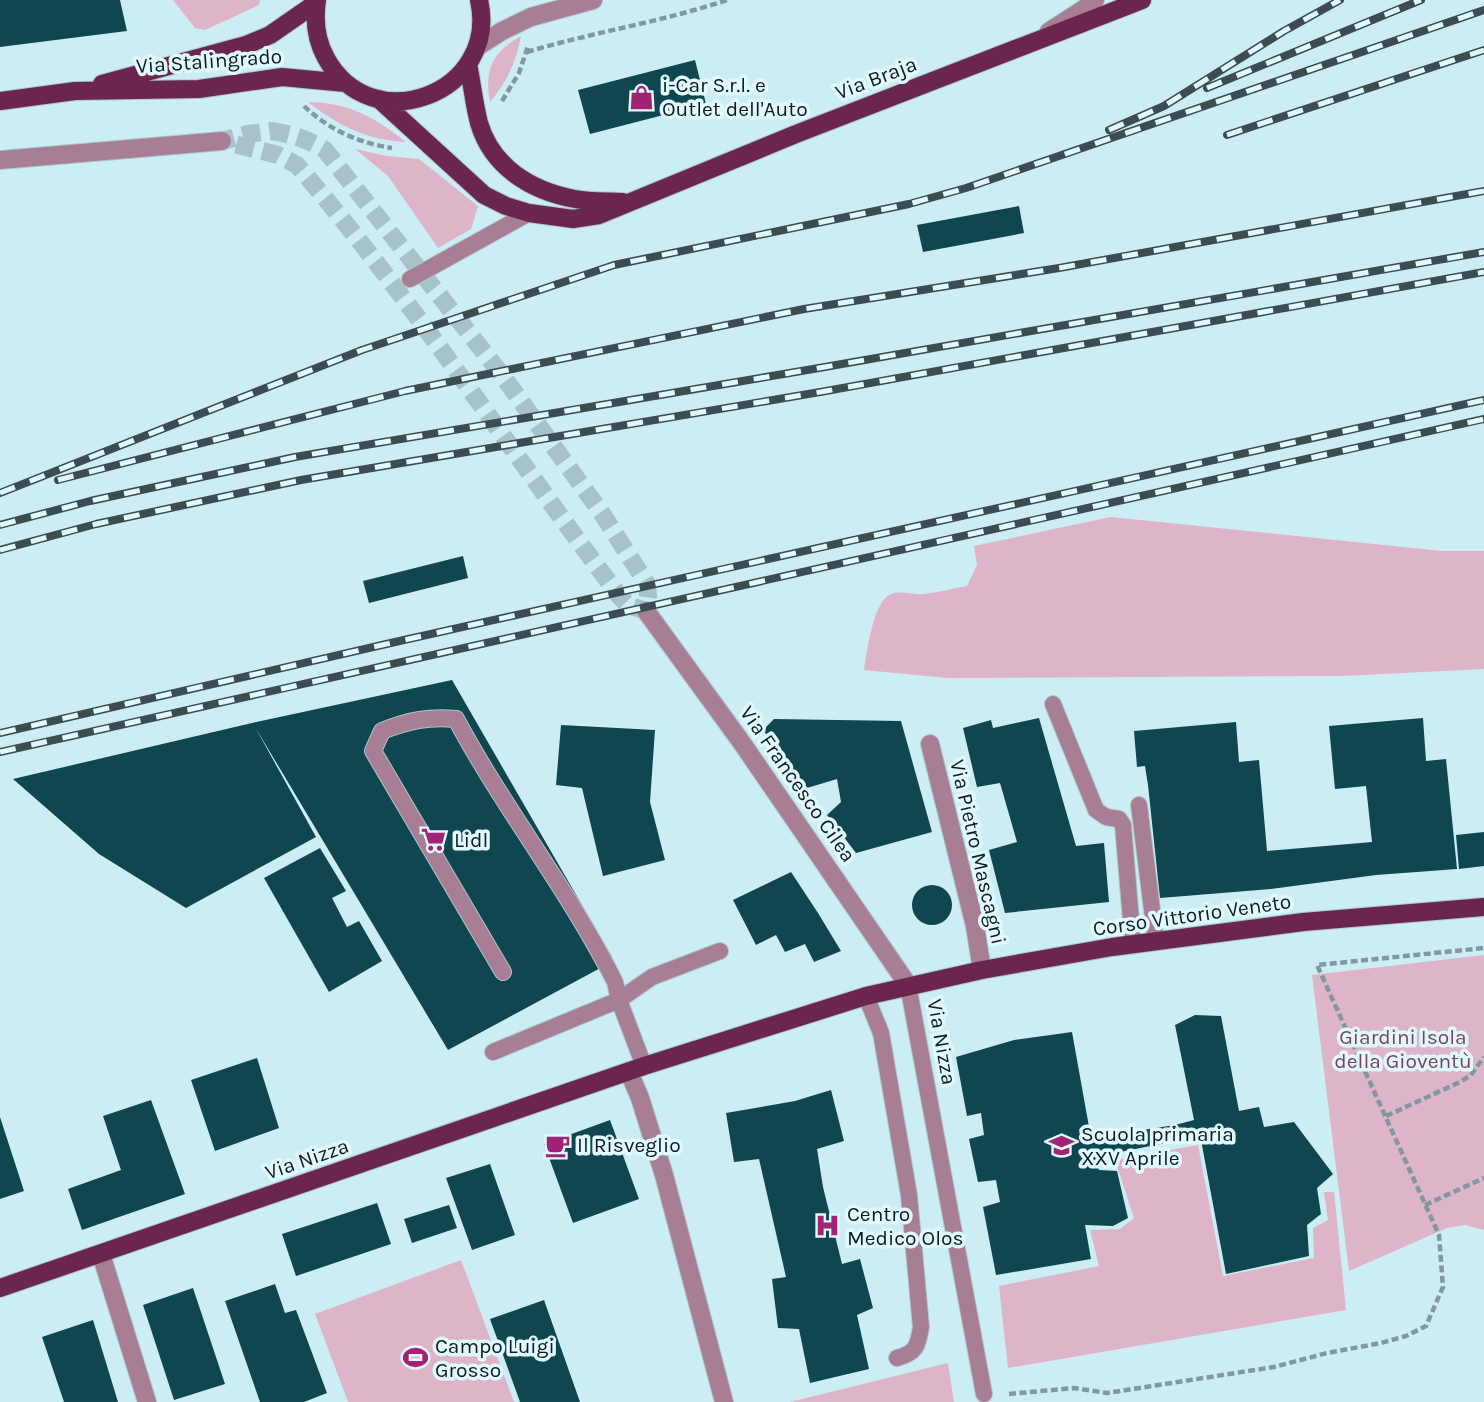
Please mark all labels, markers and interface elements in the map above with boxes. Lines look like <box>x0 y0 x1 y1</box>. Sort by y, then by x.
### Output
street label: Via Stalingrado <box>135 44 283 78</box>
street label: Via Braja <box>832 52 920 104</box>
place label: i-Car S.r.l. e Outlet dell'Auto <box>662 73 808 121</box>
shop icon: i-Car S.r.l. e Outlet dell'Auto <box>628 83 656 111</box>
street label: Via Francesco Cilea <box>735 701 861 867</box>
street label: Via Pietro Mascagni <box>945 757 1011 947</box>
supermarket icon: Lidl <box>420 826 448 854</box>
place label: Lidl <box>454 828 488 852</box>
street label: Corso Vittorio Veneto <box>1091 889 1293 941</box>
street label: Via Nizza <box>923 997 961 1087</box>
park label: Giardini Isola della Gioventù <box>1334 1025 1472 1073</box>
place label: Scuola primaria XXV Aprile <box>1081 1122 1234 1170</box>
cafe icon: Il Risveglio <box>543 1131 571 1159</box>
school or university icon: Scuola primaria XXV Aprile <box>1047 1132 1075 1160</box>
place label: Il Risveglio <box>577 1133 681 1157</box>
street label: Via Nizza <box>262 1134 352 1184</box>
place label: Centro Medico Olos <box>847 1202 964 1250</box>
hospital icon: Centro Medico Olos <box>813 1212 841 1240</box>
place label: Campo Luigi Grosso <box>435 1334 555 1382</box>
sports icon: Campo Luigi Grosso <box>401 1344 429 1372</box>

